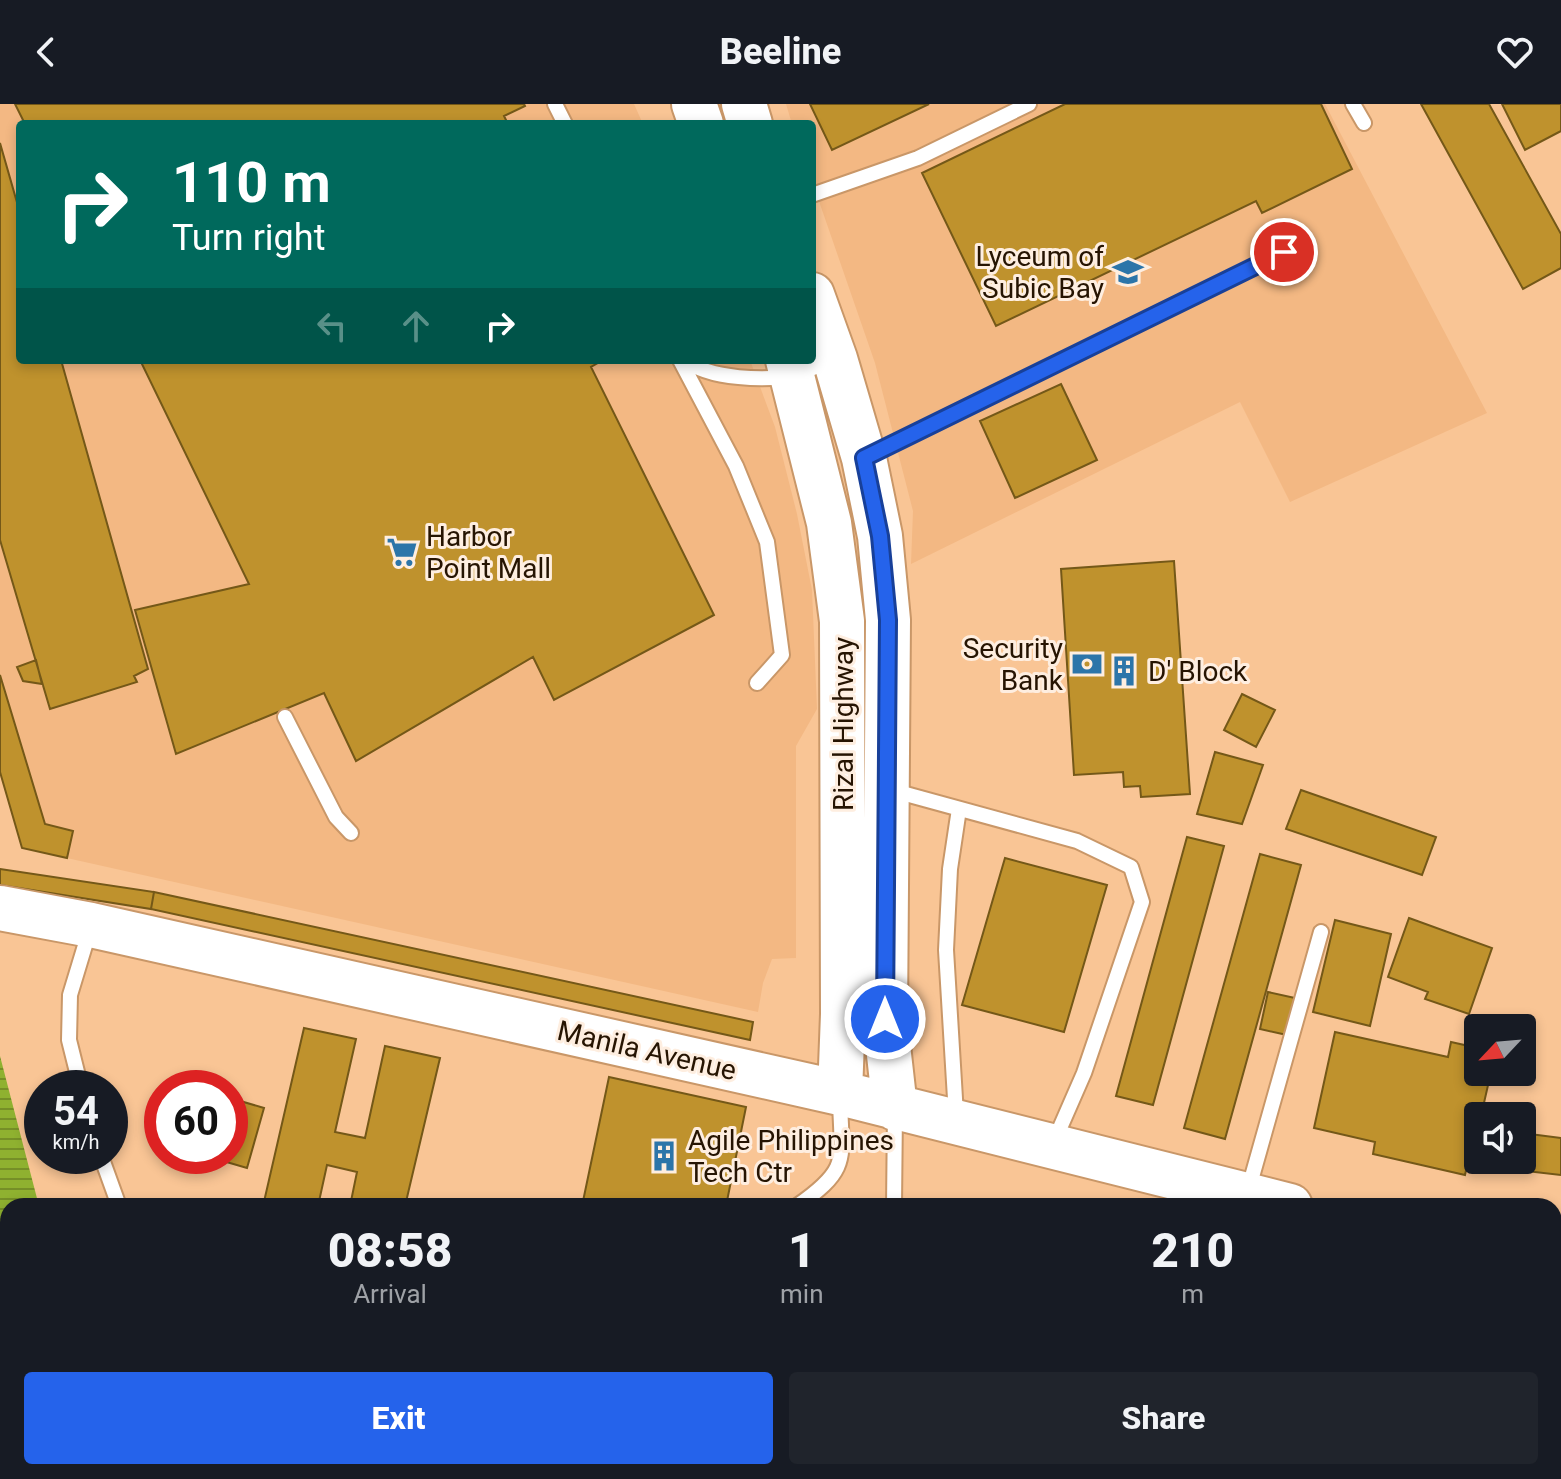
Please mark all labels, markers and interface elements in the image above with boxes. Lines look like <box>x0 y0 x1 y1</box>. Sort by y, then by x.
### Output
icon: back <box>24 30 68 74</box>
icon: heart <box>1493 30 1537 74</box>
text: Beeline <box>720 31 841 73</box>
text: 110 m <box>172 150 331 216</box>
icon: right <box>40 152 144 256</box>
text: Turn right <box>172 217 325 259</box>
pin <box>1250 218 1318 286</box>
icon: arrive <box>1262 230 1306 274</box>
place label: Lyceum of Subic Bay <box>976 240 1104 305</box>
school or university icon: Lyceum of Subic Bay <box>1111 255 1145 289</box>
icon: left <box>310 304 354 348</box>
icon: ahead <box>394 304 438 348</box>
icon: right <box>478 304 522 348</box>
place label: Harbor Point Mall <box>426 520 551 585</box>
supermarket icon: Harbor Point Mall <box>385 535 419 569</box>
place label: Security Bank <box>963 632 1064 697</box>
street label: Rizal Highway <box>827 637 860 811</box>
bank icon: Security Bank <box>1070 647 1104 681</box>
building icon: D' Block <box>1107 654 1141 688</box>
place label: D' Block <box>1148 655 1248 688</box>
position arrow <box>843 977 927 1061</box>
street label: Manila Avenue <box>554 1014 740 1087</box>
north arrow <box>1464 1014 1536 1086</box>
map controls <box>1464 1014 1536 1174</box>
speed limit sign: 60 <box>144 1070 248 1174</box>
text: 54 <box>53 1088 99 1135</box>
button: sound <box>1464 1102 1536 1174</box>
place label: Agile Philippines Tech Ctr <box>688 1124 894 1189</box>
text: km/h <box>53 1130 99 1154</box>
building icon: Agile Philippines Tech Ctr <box>647 1139 681 1173</box>
text: 08:58 <box>328 1222 452 1279</box>
text: 1 <box>788 1222 816 1279</box>
text: 210 <box>1151 1222 1234 1279</box>
text: Arrival <box>353 1279 427 1309</box>
text: min <box>780 1279 824 1309</box>
text: m <box>1181 1279 1204 1309</box>
button: Exit <box>24 1372 773 1464</box>
button: Share <box>789 1372 1538 1464</box>

